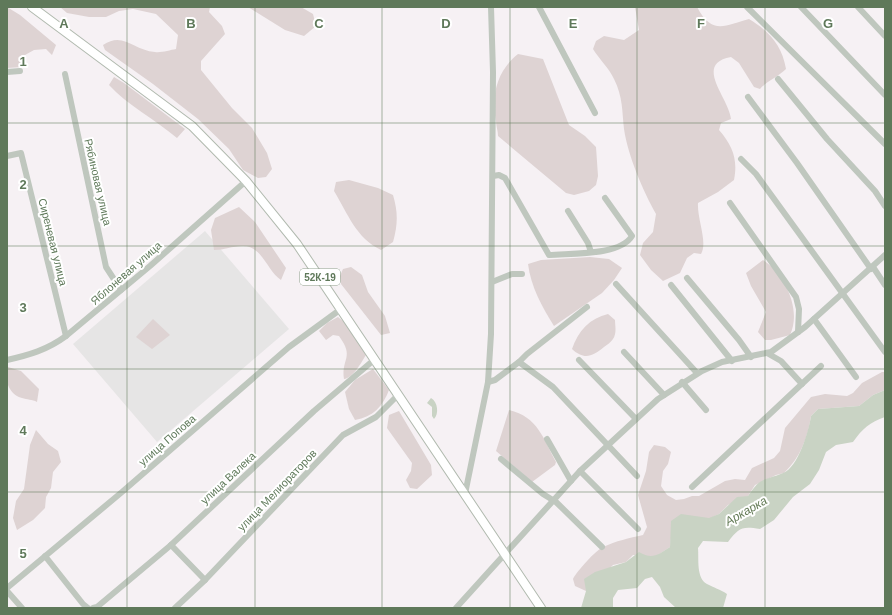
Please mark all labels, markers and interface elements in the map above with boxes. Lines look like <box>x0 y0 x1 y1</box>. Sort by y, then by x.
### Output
text: A <box>59 16 69 31</box>
text: B <box>186 16 196 31</box>
text: C <box>314 16 324 31</box>
text: D <box>441 16 451 31</box>
text: E <box>569 16 578 31</box>
text: F <box>697 16 705 31</box>
text: G <box>823 16 833 31</box>
text: 1 <box>19 54 27 69</box>
street label: Рябиновая улица <box>82 137 114 227</box>
text: 2 <box>19 177 27 192</box>
street label: Сиреневая улица <box>36 197 70 288</box>
street label: Яблоневая улица <box>88 238 164 307</box>
road number: 52К-19 <box>300 269 340 285</box>
text: 3 <box>19 300 27 315</box>
street label: улица Попова <box>136 412 198 468</box>
text: 4 <box>19 423 27 438</box>
street label: улица Мелиораторов <box>235 447 319 533</box>
street label: улица Валека <box>198 449 258 506</box>
water label: Аркарка <box>722 493 770 529</box>
text: 5 <box>19 546 27 561</box>

